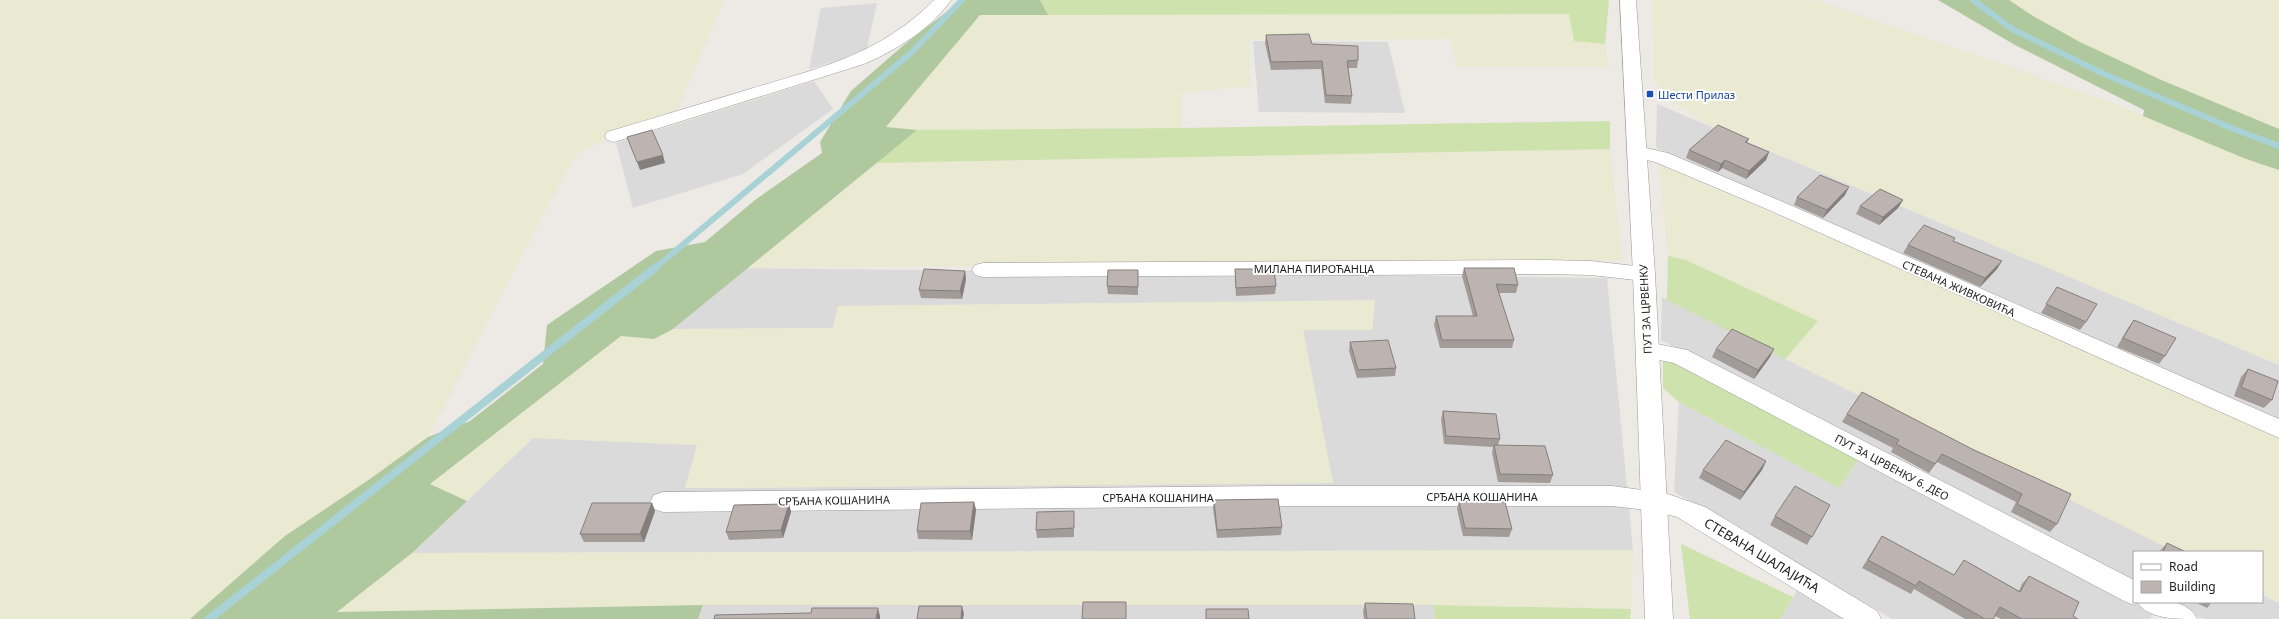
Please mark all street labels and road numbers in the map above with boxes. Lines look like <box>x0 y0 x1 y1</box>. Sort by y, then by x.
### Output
street label: СТЕВАНА ЖИВКОВИЋА <box>1900 256 2019 320</box>
street label: МИЛАНА ПИРОЋАНЦА <box>1254 261 1375 276</box>
street label: ПУТ ЗА ЦРВЕНКУ <box>1635 263 1655 354</box>
street label: ПУТ ЗА ЦРВЕНКУ 6. ДЕО <box>1832 430 1952 504</box>
street label: СРЂАНА КОШАНИНА <box>1426 489 1539 504</box>
street label: СРЂАНА КОШАНИНА <box>1102 490 1215 505</box>
street label: СРЂАНА КОШАНИНА <box>778 492 891 508</box>
street label: СТЕВАНА ШАЛАЈИЋА <box>1701 513 1824 597</box>

